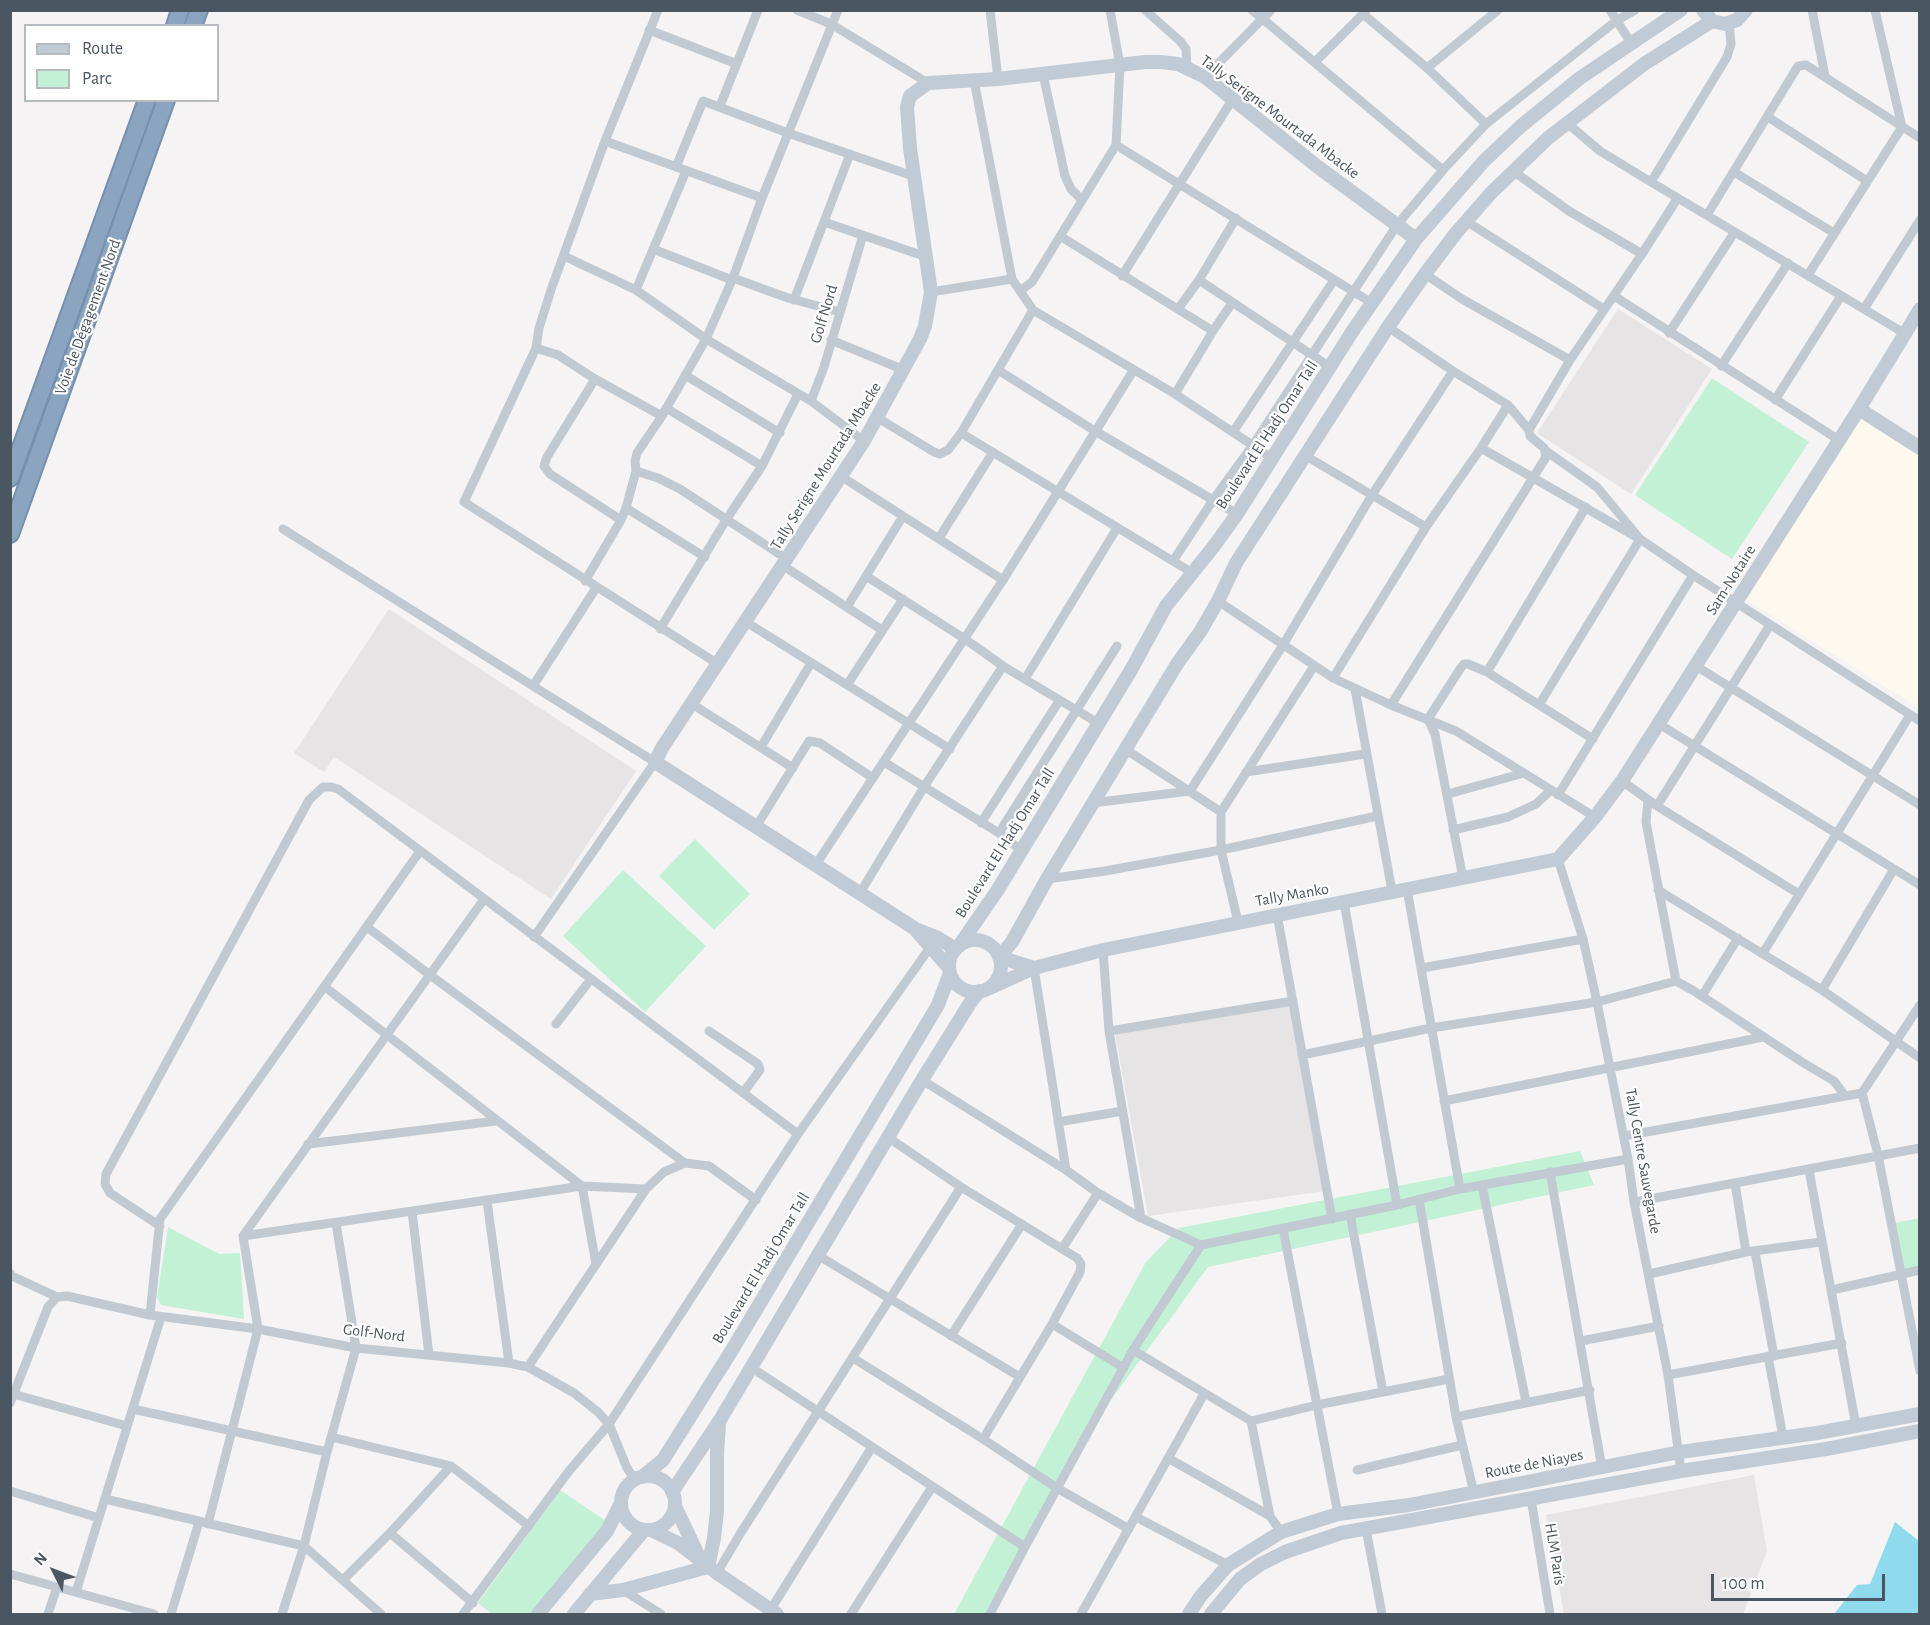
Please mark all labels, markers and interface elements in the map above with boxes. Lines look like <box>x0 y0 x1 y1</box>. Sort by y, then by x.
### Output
legend <box>24 24 219 102</box>
text: Route <box>82 40 123 58</box>
street label: Tally Serigne Mourtada Mbacke <box>1197 51 1363 183</box>
text: Parc <box>82 70 112 88</box>
street label: Voie de Dégagement Nord <box>51 237 125 397</box>
street label: Golf Nord <box>806 282 842 346</box>
street label: Boulevard El Hadj Omar Tall <box>1212 357 1322 513</box>
street label: Tally Serigne Mourtada Mbacke <box>766 379 886 553</box>
street label: Sam-Notaire <box>1702 541 1760 619</box>
street label: Boulevard El Hadj Omar Tall <box>951 764 1059 922</box>
street label: Tally Manko <box>1254 879 1330 911</box>
street label: Tally Centre Sauvegarde <box>1621 1087 1665 1235</box>
street label: Boulevard El Hadj Omar Tall <box>708 1189 814 1347</box>
street label: Golf-Nord <box>342 1320 406 1346</box>
street label: Route de Niayes <box>1483 1445 1585 1483</box>
street label: HLM Paris <box>1541 1521 1569 1587</box>
north arrow <box>24 1541 84 1601</box>
text: N <box>31 1549 50 1568</box>
scale bar <box>1714 1562 1888 1600</box>
text: 100 m <box>1722 1575 1765 1593</box>

